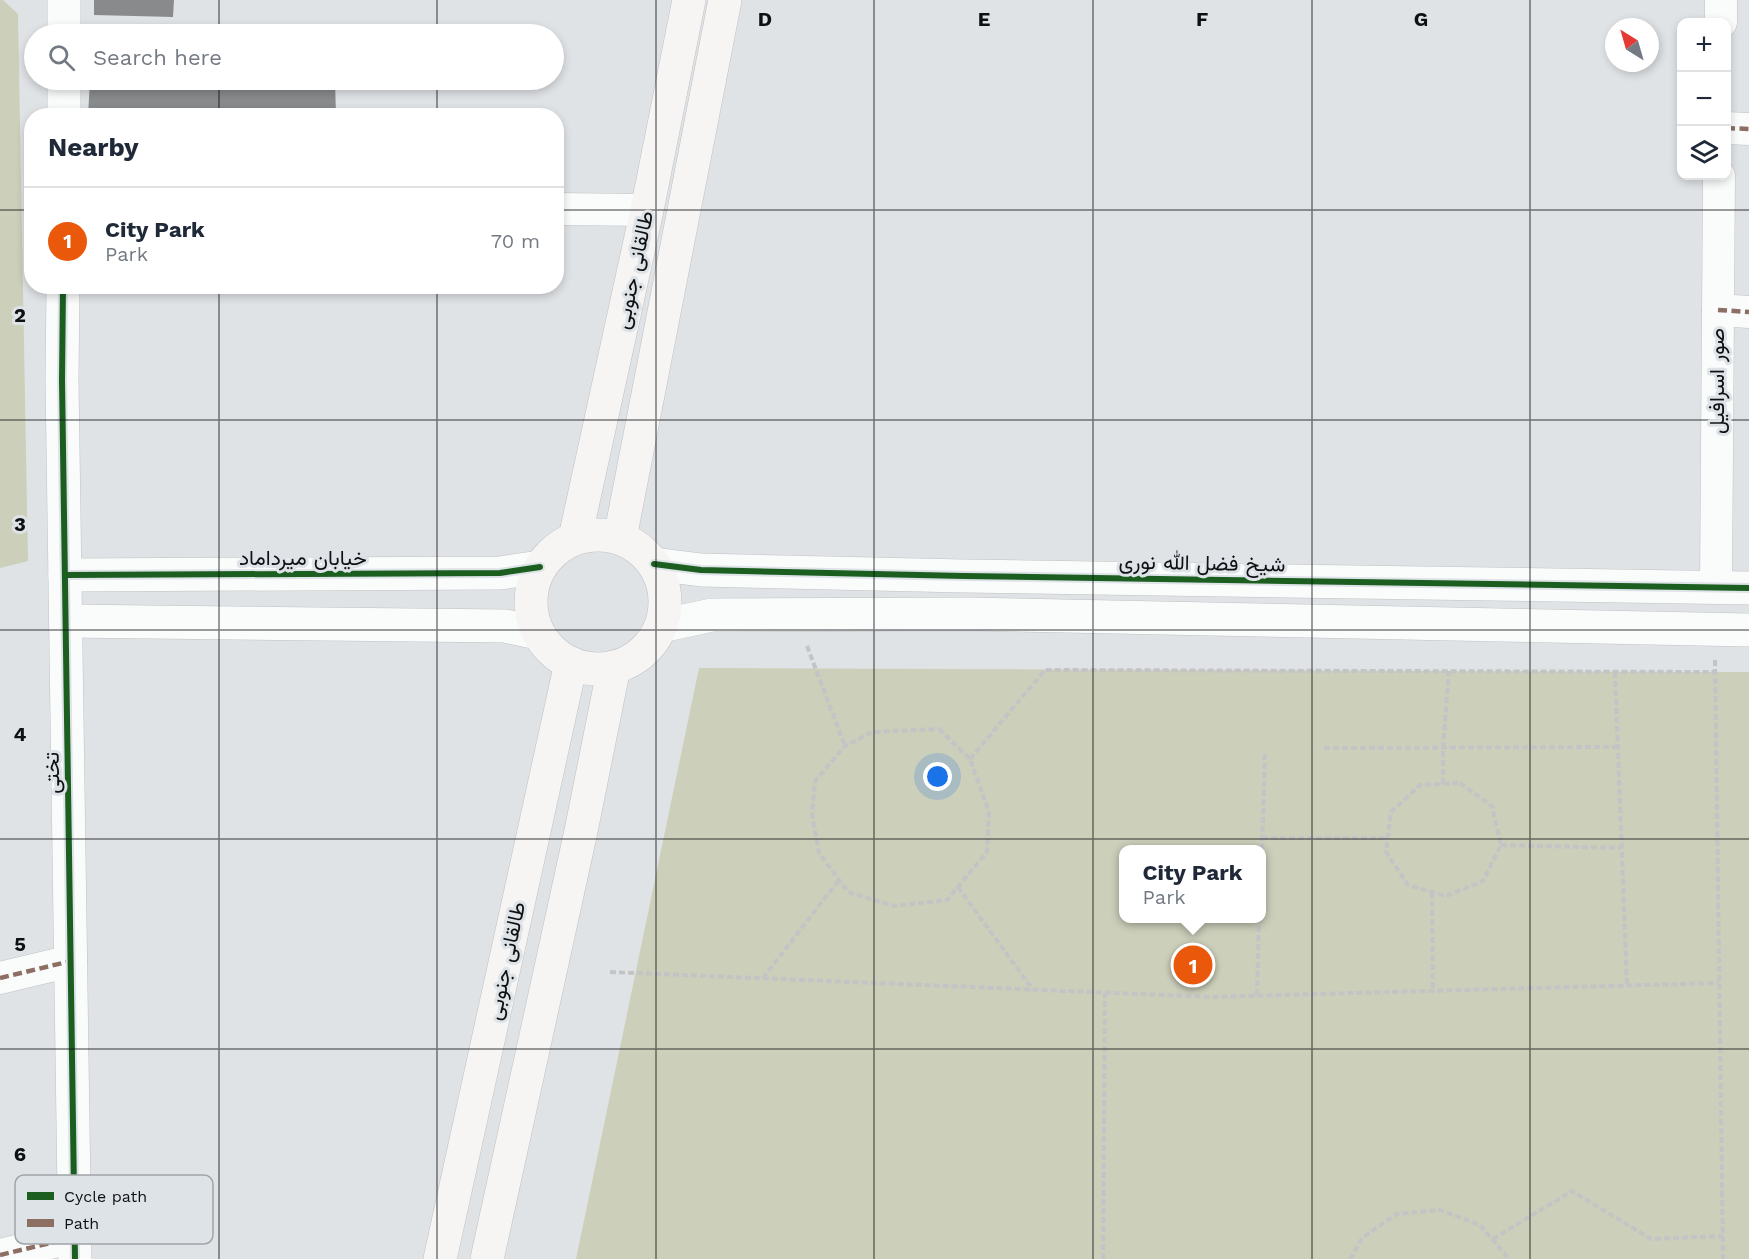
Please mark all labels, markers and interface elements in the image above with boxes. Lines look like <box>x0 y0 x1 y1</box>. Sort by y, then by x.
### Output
text: D <box>758 7 772 31</box>
text: E <box>978 7 990 31</box>
text: F <box>1196 7 1208 31</box>
text: G <box>1414 7 1428 31</box>
north arrow <box>1605 18 1659 72</box>
map controls <box>1677 18 1731 180</box>
button: + <box>1677 18 1731 72</box>
search box <box>24 24 564 90</box>
icon: search <box>45 41 78 74</box>
text: Search here <box>93 45 222 70</box>
button: − <box>1677 72 1731 126</box>
button: layers <box>1677 126 1731 180</box>
text: Nearby <box>48 132 139 162</box>
street label: طالقانی جنوبی <box>609 209 659 331</box>
text: City Park <box>105 217 205 242</box>
text: 1 <box>63 229 72 253</box>
text: 70 m <box>491 229 540 253</box>
text: Park <box>105 242 148 266</box>
text: 2 <box>14 303 26 327</box>
street label: صور اسرافیل <box>1704 328 1730 434</box>
text: 3 <box>14 512 26 536</box>
street label: خیابان میرداماد <box>239 545 367 571</box>
street label: شیخ فضل الله نوری <box>1118 549 1286 578</box>
text: 4 <box>14 722 27 746</box>
street label: تختی <box>39 752 64 794</box>
your location <box>923 762 952 791</box>
popup <box>1119 845 1266 923</box>
text: City Park <box>1143 860 1242 885</box>
text: Park <box>1143 885 1186 909</box>
street label: طالقانی جنوبی <box>481 900 531 1022</box>
text: 5 <box>14 932 26 956</box>
pin: 1 <box>1174 942 1212 988</box>
text: 6 <box>14 1142 26 1166</box>
legend <box>15 1175 213 1244</box>
text: Cycle path <box>64 1187 147 1206</box>
text: Path <box>64 1214 99 1233</box>

